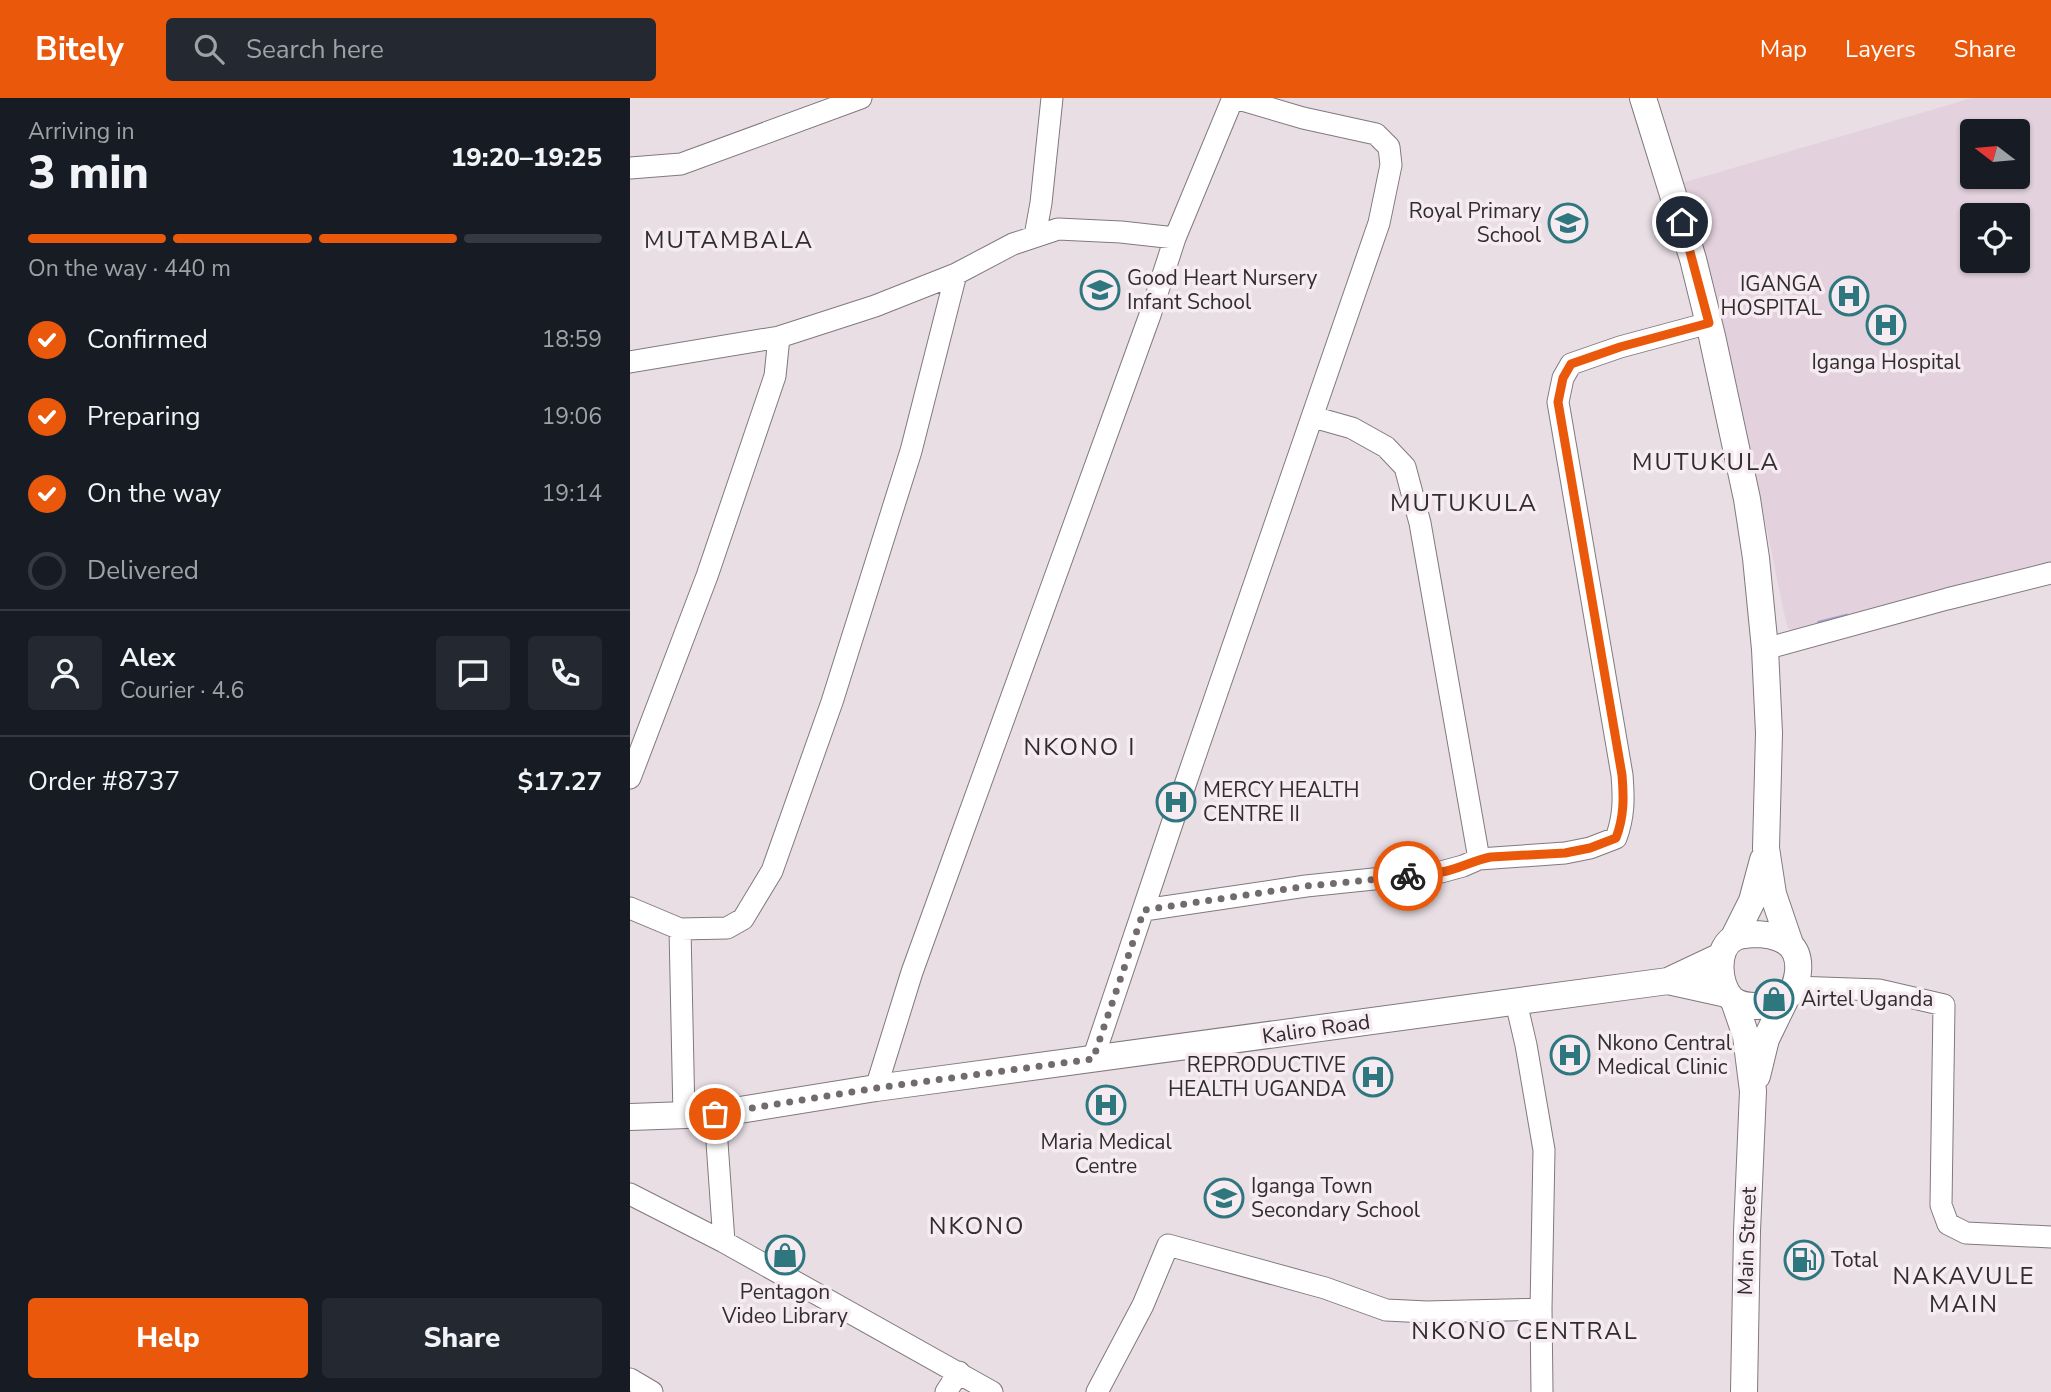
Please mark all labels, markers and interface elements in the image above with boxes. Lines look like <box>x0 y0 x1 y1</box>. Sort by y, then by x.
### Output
search box <box>166 18 656 81</box>
text: Bitely <box>35 27 124 72</box>
icon: search <box>190 30 228 68</box>
text: Search here <box>246 32 384 67</box>
text: Map <box>1760 33 1807 65</box>
text: Layers <box>1845 33 1916 65</box>
text: Share <box>1954 33 2016 65</box>
text: Arriving in <box>28 116 135 147</box>
north arrow <box>1960 119 2030 189</box>
map controls <box>1960 119 2030 273</box>
text: 19:20–19:25 <box>451 140 602 175</box>
text: 3 min <box>28 141 149 204</box>
pin <box>1652 192 1712 252</box>
place label: Royal Primary School <box>1409 197 1542 249</box>
school or university icon: Royal Primary School <box>1547 202 1589 244</box>
icon: home <box>1663 203 1701 241</box>
button: locate <box>1960 203 2030 273</box>
district label: MUTAMBALA <box>644 224 814 256</box>
text: On the way · 440 m <box>28 253 231 284</box>
place label: Good Heart Nursery Infant School <box>1127 264 1317 316</box>
school or university icon: Good Heart Nursery Infant School <box>1079 269 1121 311</box>
place label: IGANGA HOSPITAL <box>1721 270 1823 322</box>
hospital icon: IGANGA HOSPITAL <box>1828 275 1870 317</box>
hospital icon: Iganga Hospital <box>1865 304 1907 346</box>
icon: check <box>28 321 66 359</box>
text: Confirmed <box>87 322 208 357</box>
text: 18:59 <box>542 324 602 355</box>
place label: Iganga Hospital <box>1811 348 1961 376</box>
icon: check <box>28 398 66 436</box>
text: Preparing <box>87 399 200 434</box>
text: 19:06 <box>542 401 602 432</box>
district label: MUTUKULA <box>1632 446 1780 478</box>
icon: check <box>28 475 66 513</box>
text: On the way <box>87 476 221 511</box>
text: 19:14 <box>542 478 602 509</box>
district label: MUTUKULA <box>1390 487 1538 519</box>
text: Delivered <box>87 553 199 588</box>
button: person <box>28 636 102 710</box>
button: chat <box>436 636 510 710</box>
button: phone <box>528 636 602 710</box>
text: Alex <box>120 640 176 675</box>
text: Courier · 4.6 <box>120 675 244 706</box>
district label: NKONO I <box>1024 731 1136 763</box>
text: Order #8737 <box>28 764 180 799</box>
text: $17.27 <box>518 764 602 799</box>
place label: MERCY HEALTH CENTRE II <box>1203 776 1359 828</box>
hospital icon: MERCY HEALTH CENTRE II <box>1155 781 1197 823</box>
courier <box>1373 841 1443 911</box>
icon: bike <box>1389 857 1427 895</box>
shop icon: Airtel Uganda <box>1753 978 1795 1020</box>
place label: Airtel Uganda <box>1801 985 1933 1013</box>
street label: Kaliro Road <box>1260 1008 1372 1050</box>
place label: Nkono Central Medical Clinic <box>1597 1029 1733 1081</box>
hospital icon: Nkono Central Medical Clinic <box>1549 1034 1591 1076</box>
place label: REPRODUCTIVE HEALTH UGANDA <box>1168 1051 1346 1103</box>
hospital icon: REPRODUCTIVE HEALTH UGANDA <box>1352 1056 1394 1098</box>
pin <box>685 1084 745 1144</box>
hospital icon: Maria Medical Centre <box>1085 1084 1127 1126</box>
icon: bag <box>696 1095 734 1133</box>
place label: Maria Medical Centre <box>1040 1128 1172 1180</box>
place label: Iganga Town Secondary School <box>1251 1172 1421 1224</box>
school or university icon: Iganga Town Secondary School <box>1203 1177 1245 1219</box>
street label: Main Street <box>1731 1186 1763 1296</box>
district label: NKONO <box>929 1210 1025 1242</box>
shop icon: Pentagon Video Library <box>764 1234 806 1276</box>
fuel station icon: Total <box>1783 1239 1825 1281</box>
place label: Total <box>1831 1246 1879 1274</box>
district label: NAKAVULE MAIN <box>1893 1260 2035 1320</box>
place label: Pentagon Video Library <box>721 1278 848 1330</box>
button: Help <box>28 1298 308 1378</box>
button: Share <box>322 1298 602 1378</box>
district label: NKONO CENTRAL <box>1411 1315 1639 1347</box>

